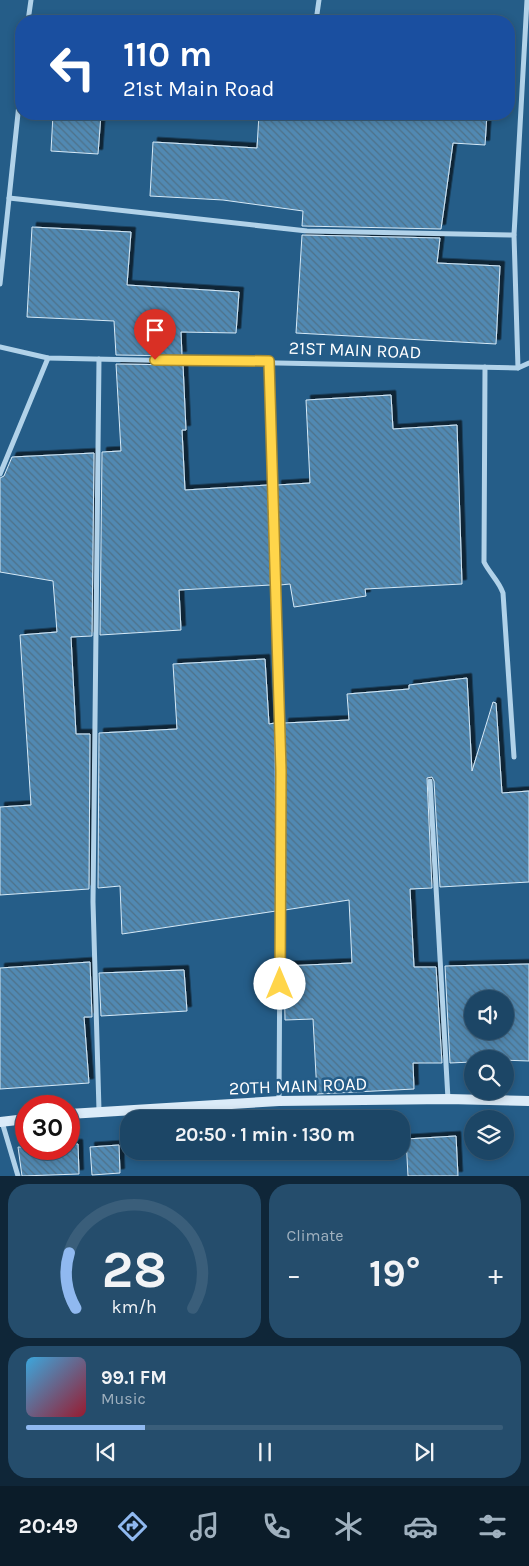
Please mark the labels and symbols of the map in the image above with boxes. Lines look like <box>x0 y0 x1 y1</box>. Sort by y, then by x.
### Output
pin <box>134 309 176 360</box>
street label: 21ST MAIN ROAD <box>288 337 422 363</box>
position arrow <box>253 957 305 1009</box>
street label: 20TH MAIN ROAD <box>228 1073 368 1099</box>
speed limit sign: 30 <box>15 1095 80 1160</box>

